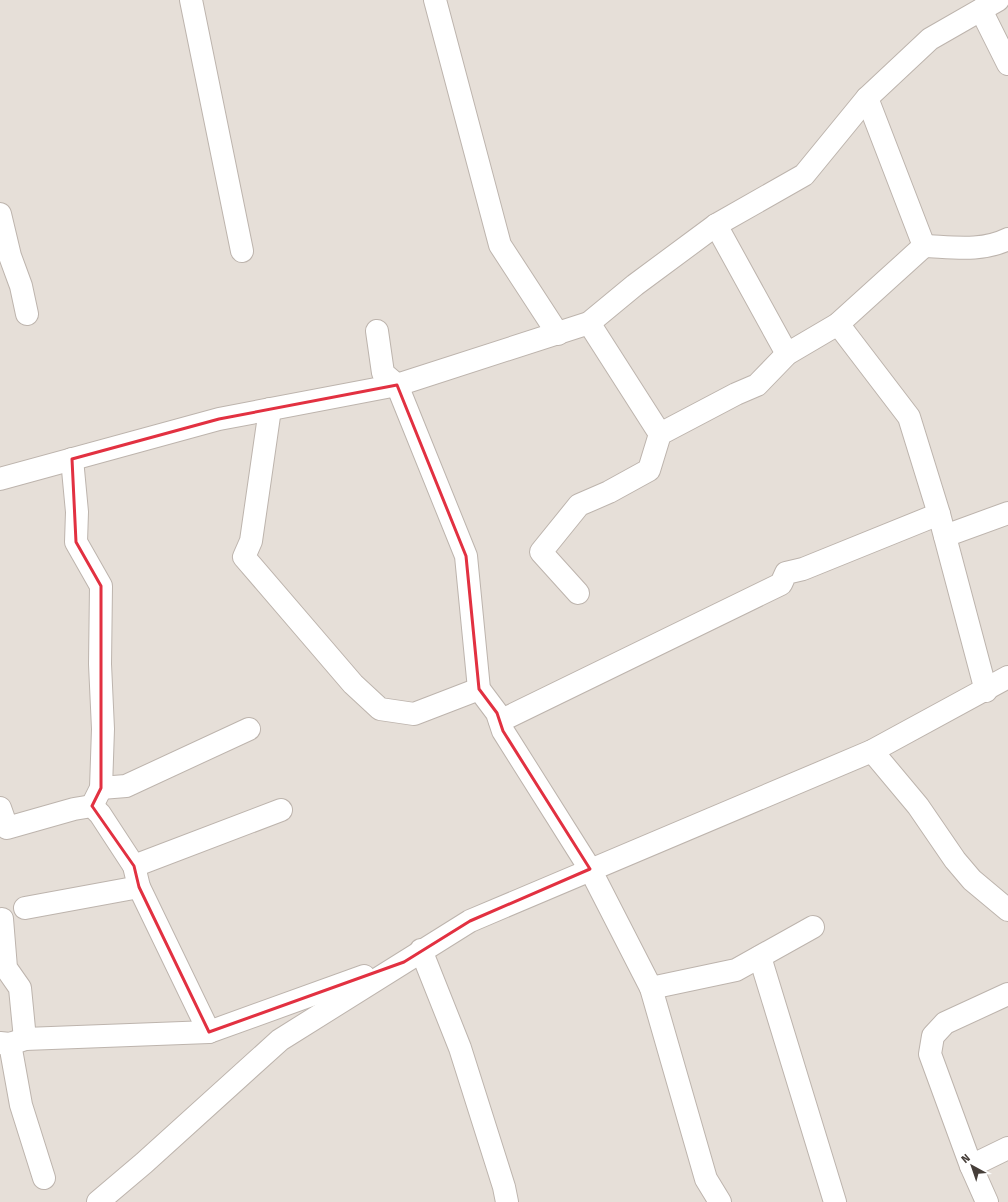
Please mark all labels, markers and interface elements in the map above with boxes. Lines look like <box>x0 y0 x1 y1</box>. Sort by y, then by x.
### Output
north arrow <box>952 1146 992 1186</box>
text: N <box>959 1151 973 1166</box>

